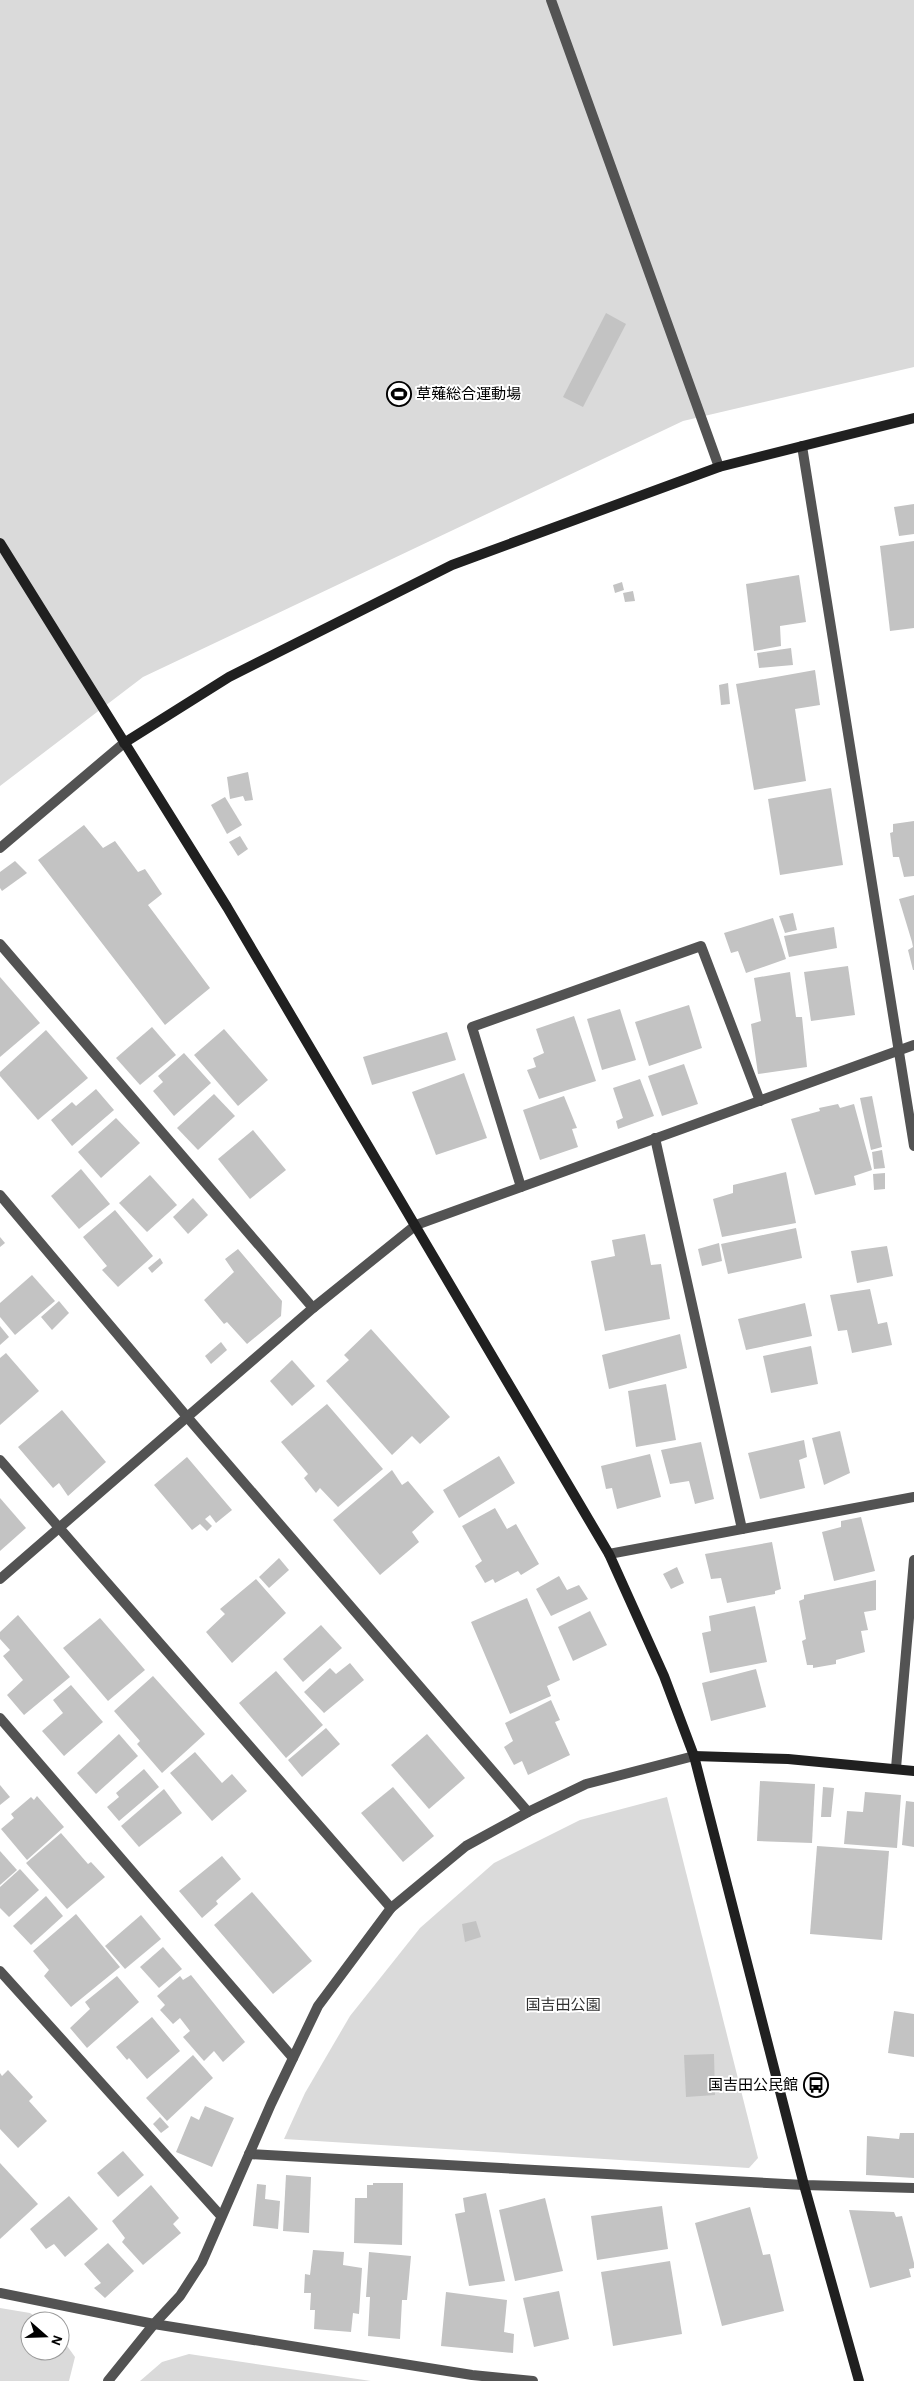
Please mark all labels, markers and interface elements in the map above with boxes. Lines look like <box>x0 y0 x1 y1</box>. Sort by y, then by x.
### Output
sports icon: 草薙総合運動場 <box>386 381 412 407</box>
place label: 草薙総合運動場 <box>416 386 521 402</box>
park label: 国吉田公園 <box>525 1997 601 2013</box>
bus stop icon: 国吉田公民館 <box>803 2072 829 2098</box>
place label: 国吉田公民館 <box>708 2077 798 2093</box>
north arrow <box>20 2311 70 2361</box>
text: N <box>48 2333 65 2347</box>

